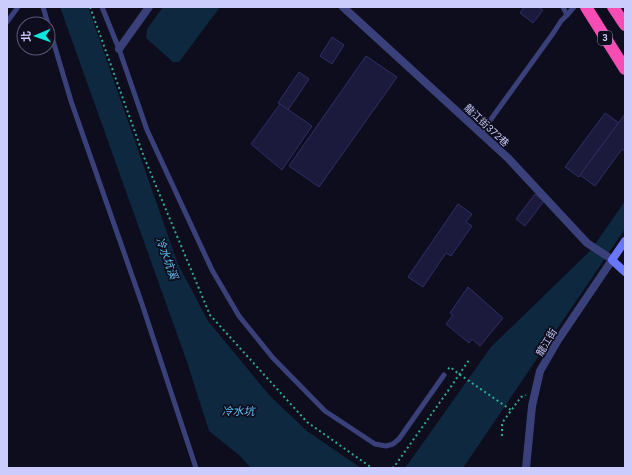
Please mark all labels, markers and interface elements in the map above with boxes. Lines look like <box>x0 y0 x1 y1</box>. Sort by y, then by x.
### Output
north arrow <box>16 16 56 56</box>
text: 北 <box>20 31 33 42</box>
road number: 3 <box>598 31 612 45</box>
street label: 龍江街372巷 <box>462 102 511 149</box>
water label: 冷水坑溪 <box>153 235 181 283</box>
street label: 龍江街 <box>534 327 559 358</box>
water label: 冷水坑 <box>222 405 256 418</box>

